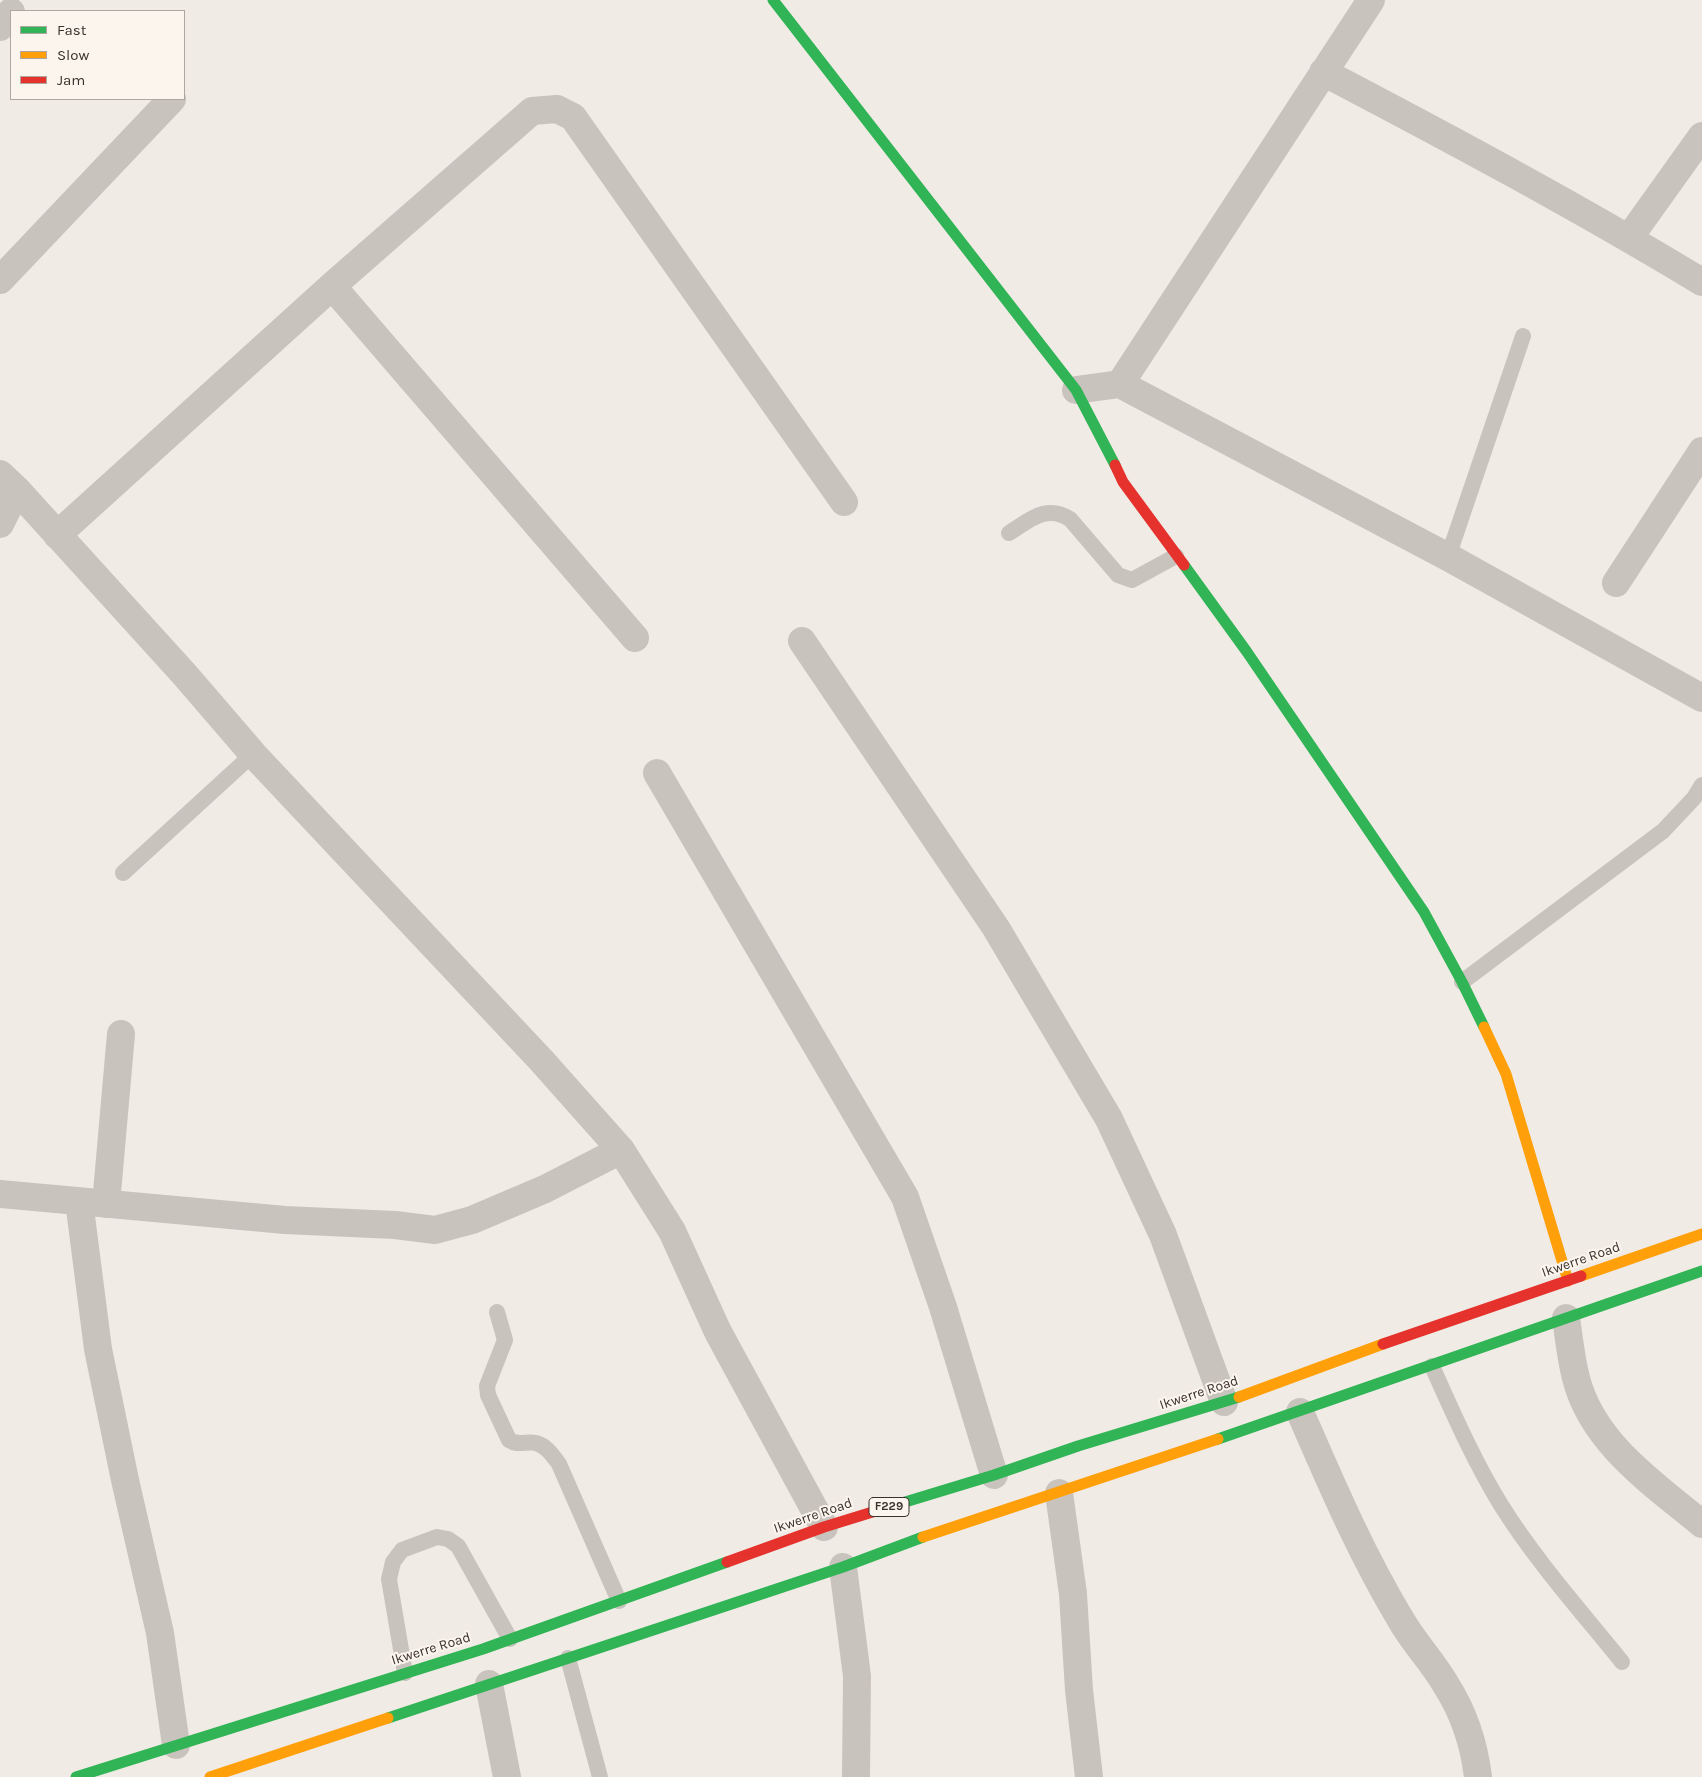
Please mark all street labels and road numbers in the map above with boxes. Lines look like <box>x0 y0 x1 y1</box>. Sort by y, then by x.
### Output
street label: Ikwerre Road <box>1539 1239 1623 1281</box>
street label: Ikwerre Road <box>1157 1372 1241 1414</box>
street label: Ikwerre Road <box>771 1495 855 1537</box>
road number: F229 <box>869 1498 909 1516</box>
street label: Ikwerre Road <box>389 1629 473 1669</box>

